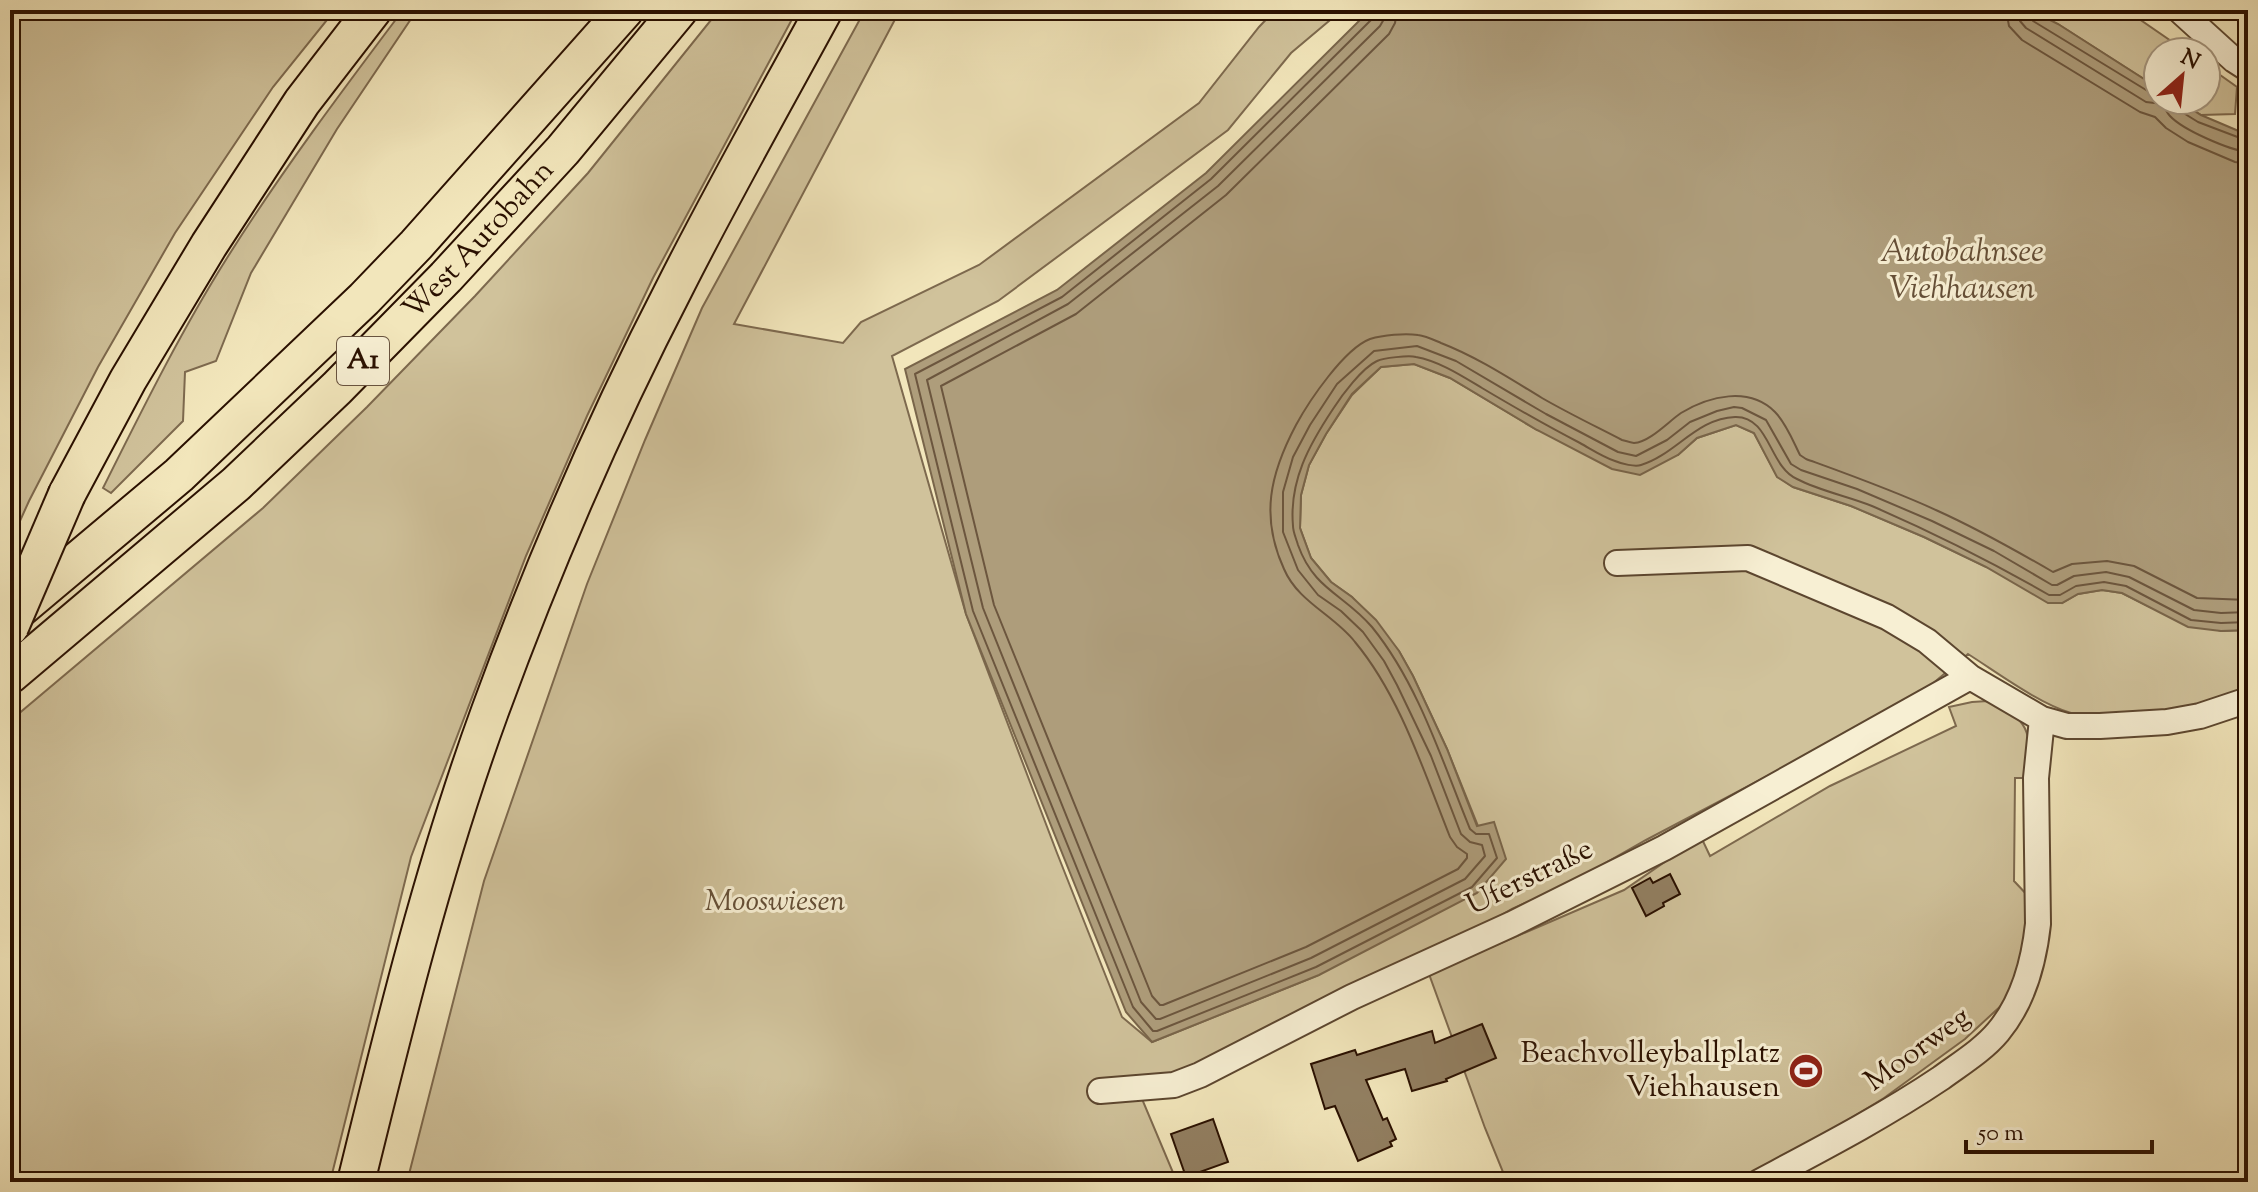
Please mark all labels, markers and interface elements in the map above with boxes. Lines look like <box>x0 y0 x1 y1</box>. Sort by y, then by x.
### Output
north arrow <box>2142 36 2222 116</box>
text: N <box>2175 43 2205 79</box>
street label: West Autobahn <box>393 151 565 330</box>
water label: Autobahnsee Viehhausen <box>1880 230 2044 313</box>
road number: A1 <box>337 337 389 385</box>
street label: Uferstraße <box>1459 829 1601 927</box>
park label: Mooswiesen <box>705 881 846 924</box>
street label: Moorweg <box>1856 997 1980 1103</box>
place label: Beachvolleyballplatz Viehhausen <box>1521 1033 1780 1110</box>
sports icon: Beachvolleyballplatz Viehhausen <box>1787 1052 1825 1090</box>
scale bar <box>1966 1104 2152 1154</box>
text: 50 m <box>1976 1117 2024 1151</box>

